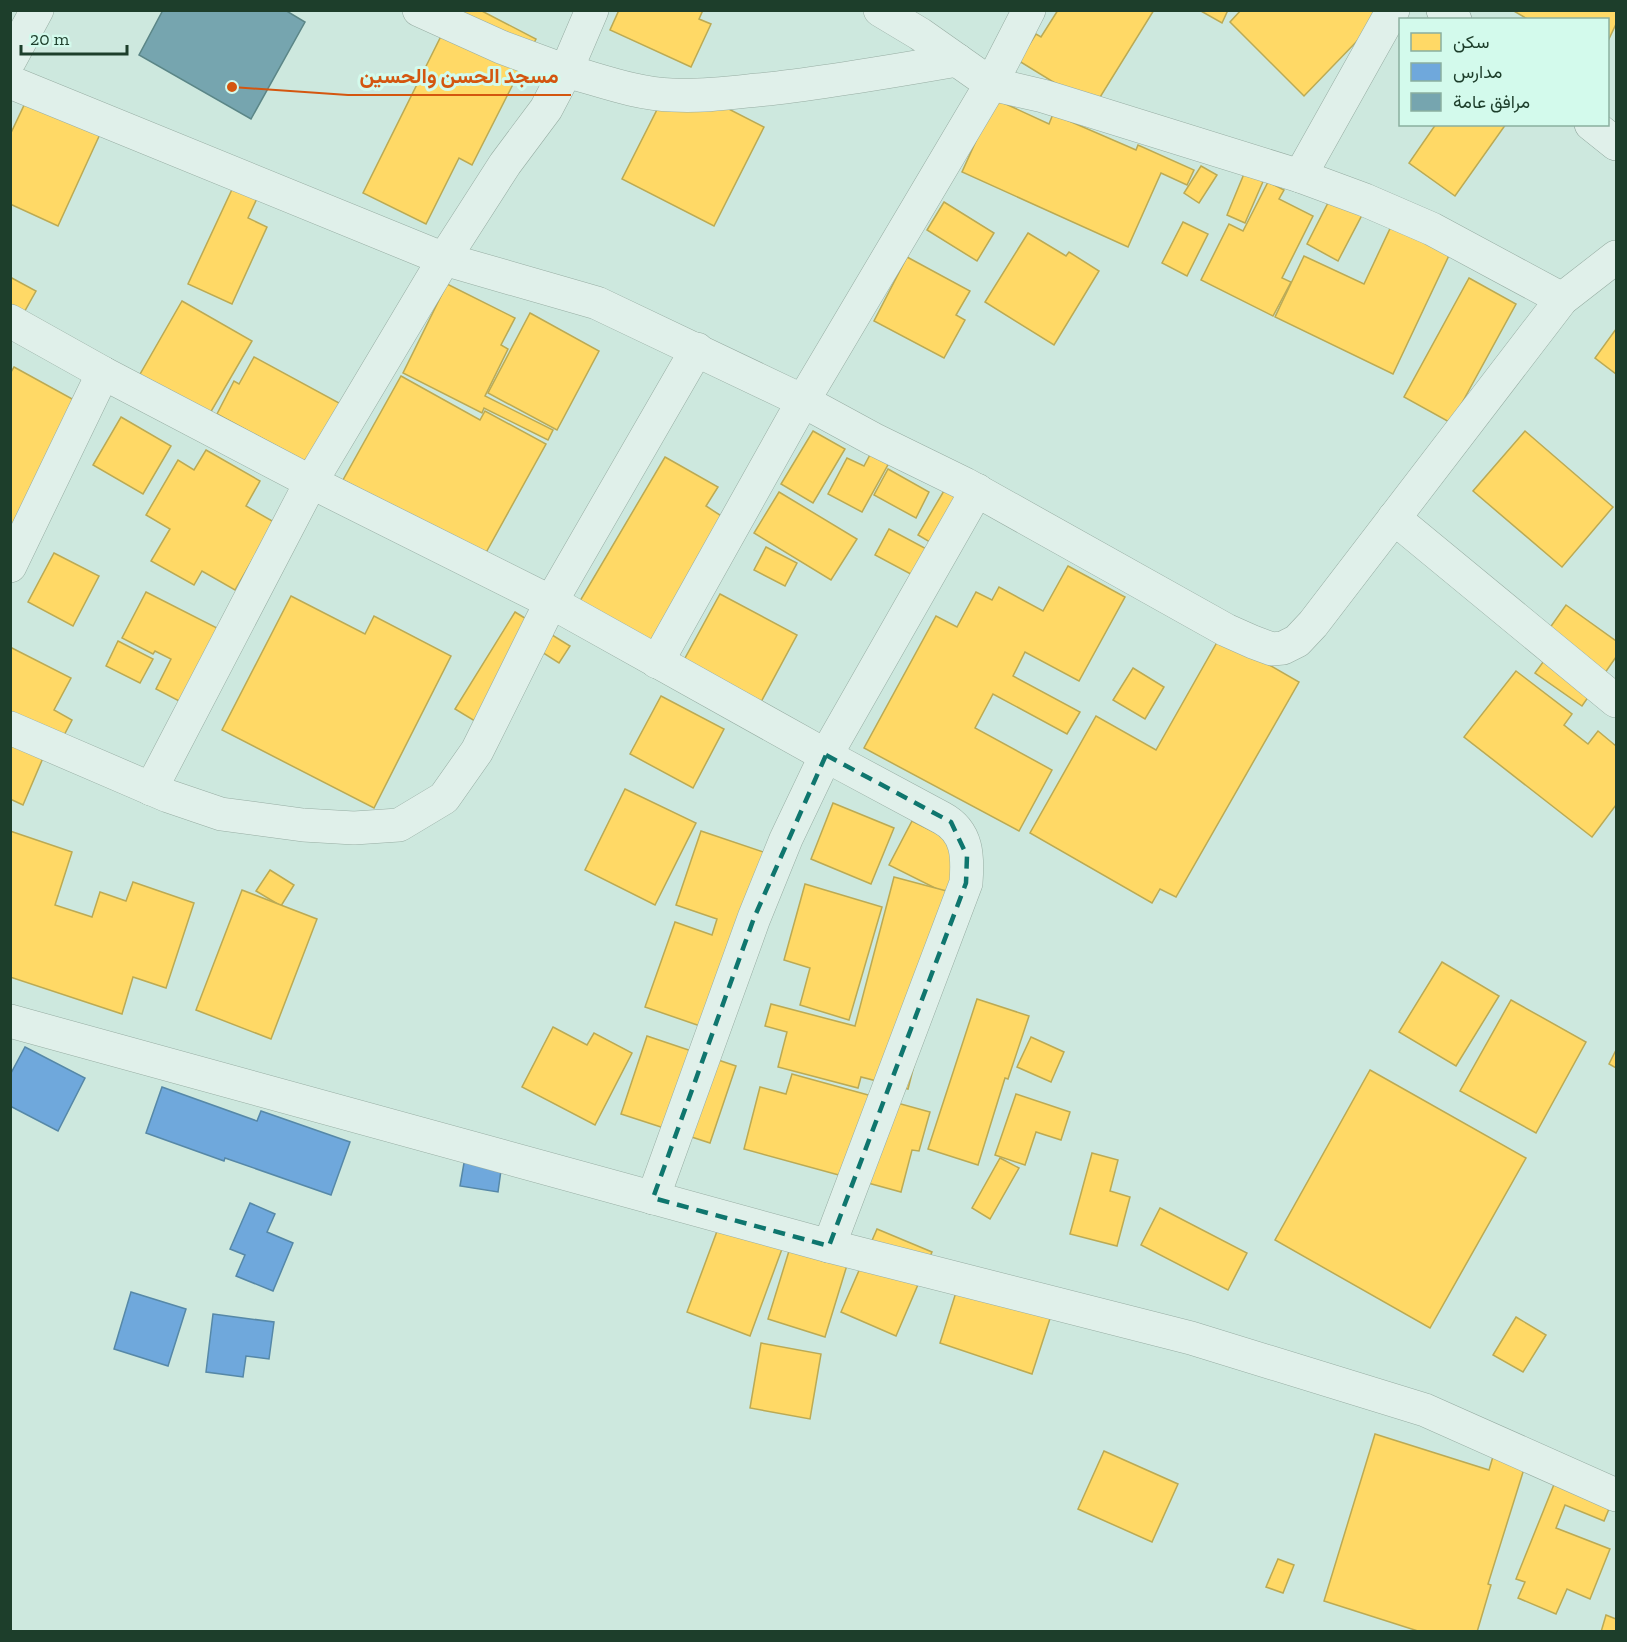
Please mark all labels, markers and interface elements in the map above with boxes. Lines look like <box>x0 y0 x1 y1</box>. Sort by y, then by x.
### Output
scale bar <box>21 18 128 56</box>
legend <box>1399 18 1609 126</box>
text: 20 m <box>30 28 70 50</box>
text: سكن <box>1453 31 1489 53</box>
callout: مسجد الحسن والحسين <box>348 56 571 95</box>
text: مدارس <box>1453 61 1502 83</box>
text: مسجد الحسن والحسين <box>359 63 559 89</box>
text: مرافق عامة <box>1453 91 1530 113</box>

